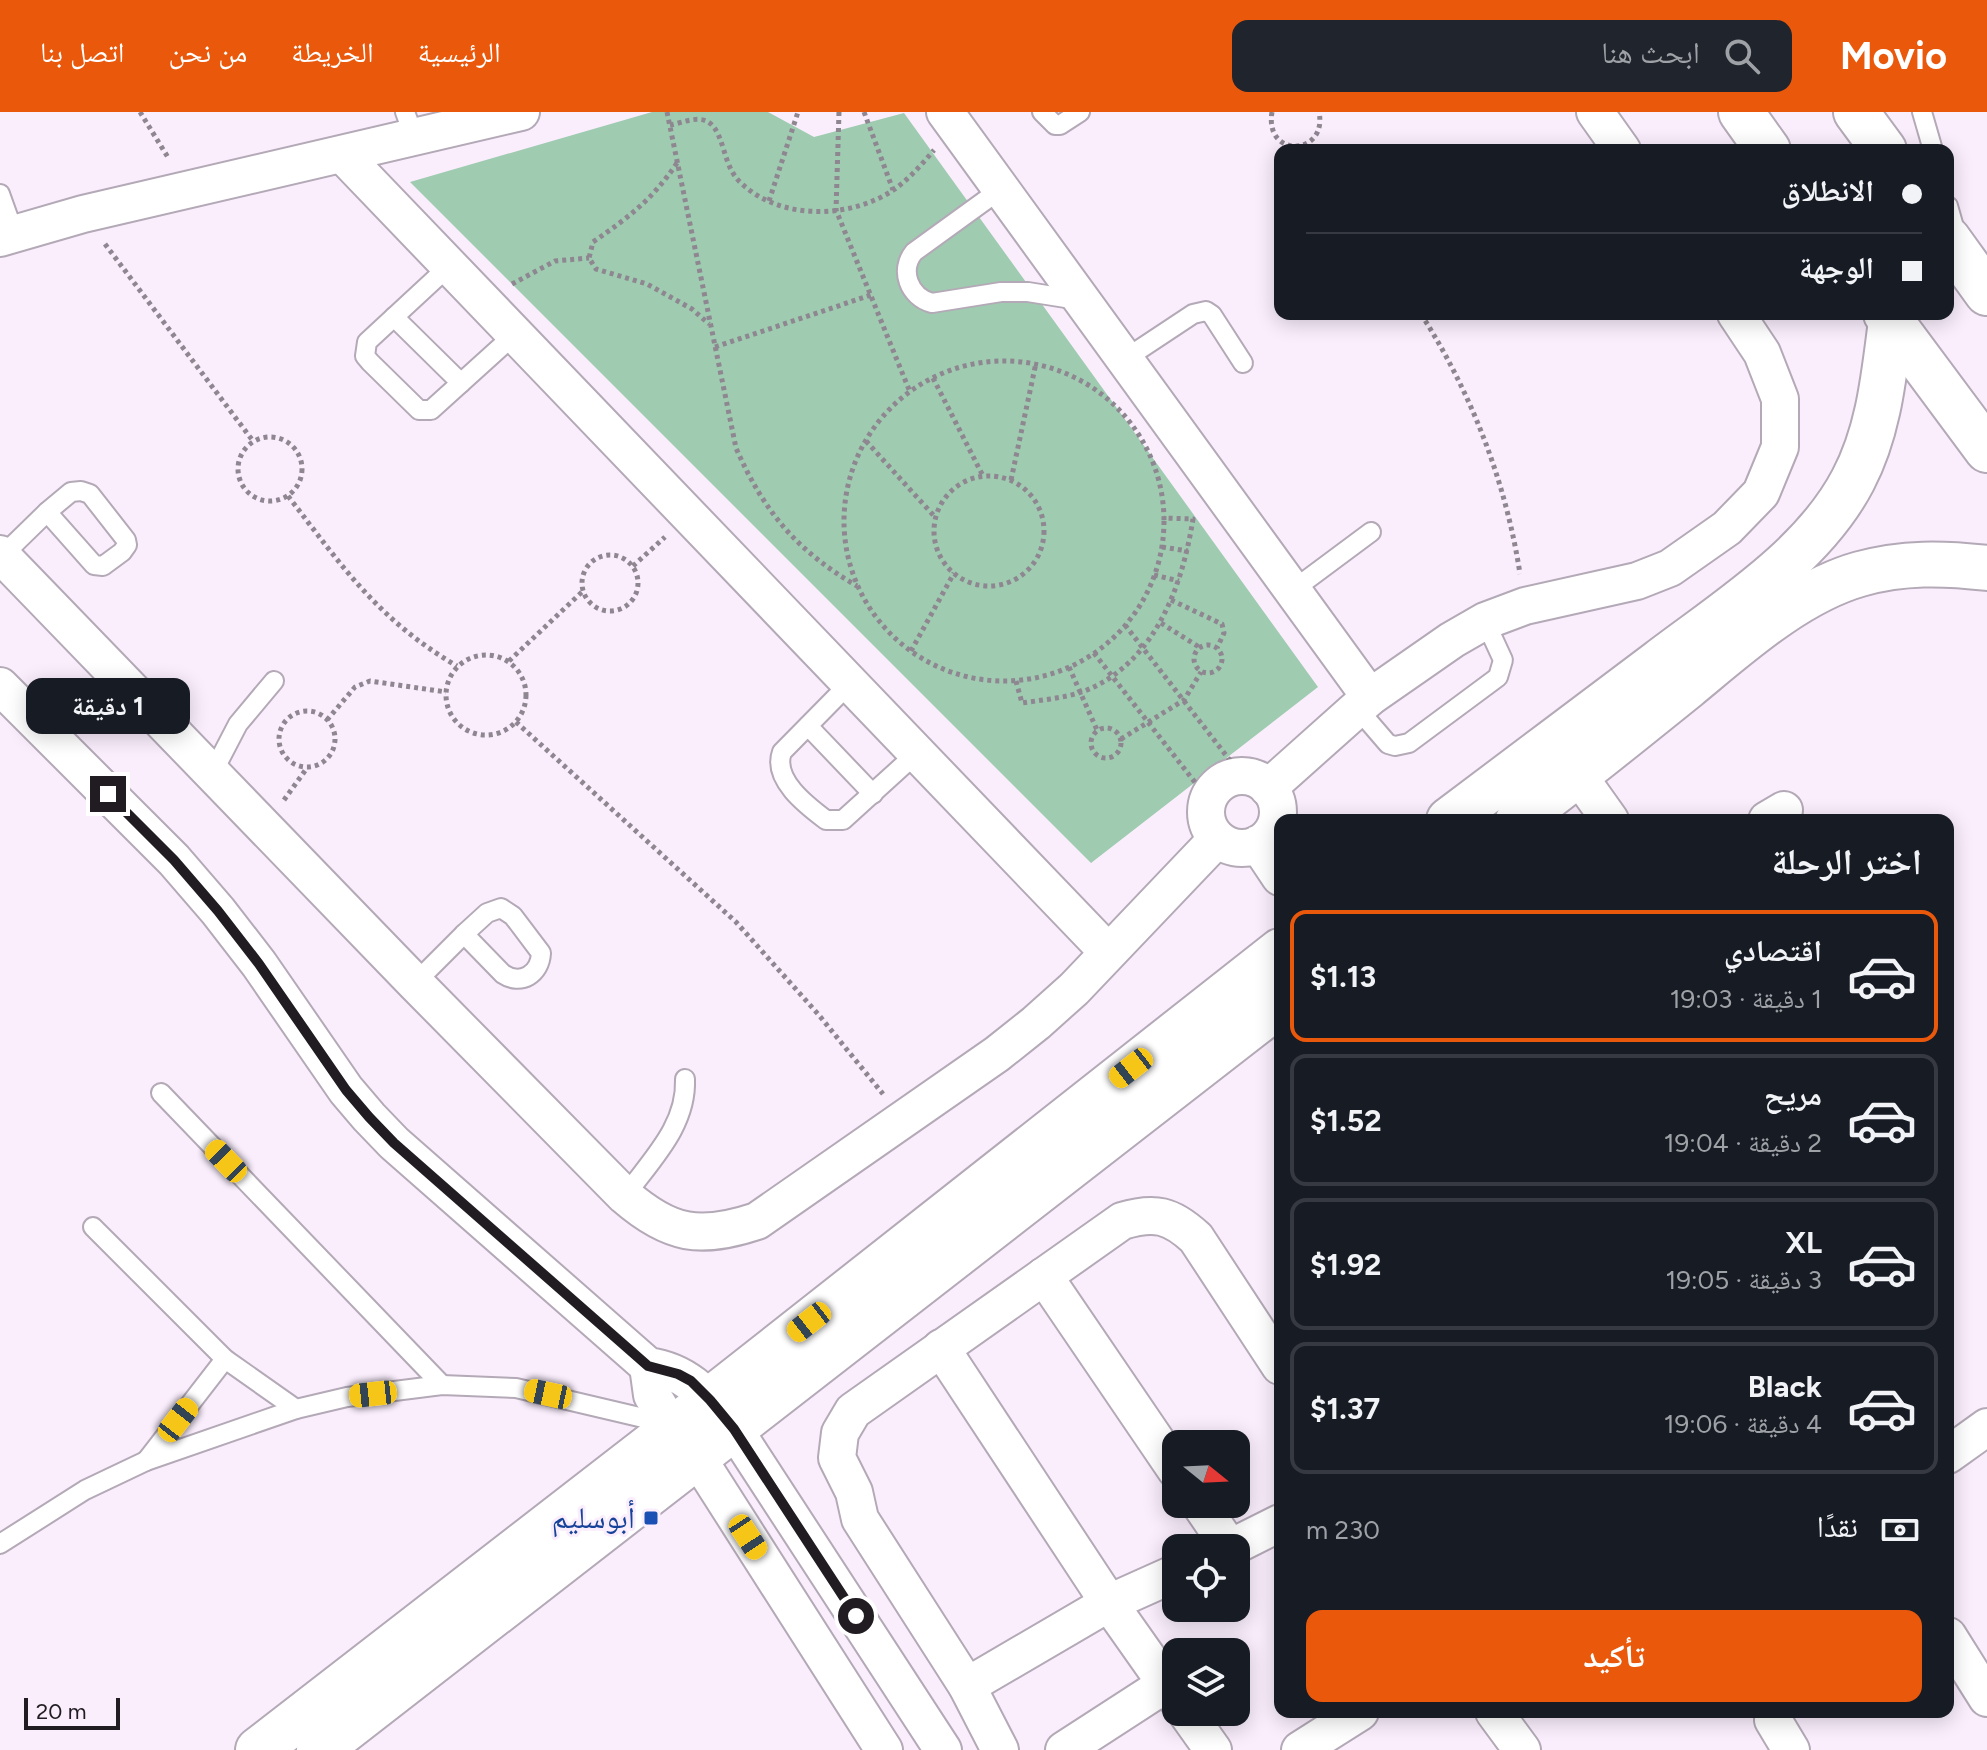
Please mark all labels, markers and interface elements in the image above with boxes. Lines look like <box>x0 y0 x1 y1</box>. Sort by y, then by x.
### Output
search box <box>1232 20 1792 92</box>
text: Movio <box>1840 33 1947 79</box>
text: ابحث هنا <box>1601 34 1700 71</box>
icon: search <box>1720 34 1764 78</box>
text: اتصل بنا <box>40 35 124 69</box>
text: من نحن <box>168 35 247 69</box>
text: الخريطة <box>291 35 374 69</box>
text: الرئيسية <box>418 35 501 69</box>
text: الانطلاق <box>1781 172 1874 209</box>
text: الوجهة <box>1799 249 1874 286</box>
callout: 1 دقيقة <box>26 678 190 734</box>
text: 1 دقيقة <box>72 690 144 722</box>
route end <box>90 776 126 812</box>
text: اختر الرحلة <box>1771 840 1922 883</box>
text: اقتصادي <box>1724 932 1822 969</box>
icon: car <box>1846 940 1918 1012</box>
text: $1.13 <box>1310 958 1376 995</box>
text: 1 دقيقة · 19:03 <box>1670 983 1822 1015</box>
car <box>1105 1044 1157 1092</box>
text: مريح <box>1764 1076 1822 1113</box>
icon: car <box>1846 1084 1918 1156</box>
text: $1.52 <box>1310 1102 1382 1139</box>
text: 2 دقيقة · 19:04 <box>1664 1127 1822 1159</box>
car <box>201 1135 251 1187</box>
text: XL <box>1786 1224 1822 1261</box>
icon: car <box>1846 1228 1918 1300</box>
text: $1.92 <box>1310 1246 1382 1283</box>
text: 3 دقيقة · 19:05 <box>1665 1264 1822 1296</box>
car <box>783 1298 835 1346</box>
text: Black <box>1748 1368 1822 1405</box>
icon: car <box>1846 1372 1918 1444</box>
car <box>522 1377 574 1411</box>
car <box>348 1380 398 1408</box>
text: $1.37 <box>1310 1390 1380 1427</box>
car <box>154 1394 202 1446</box>
text: 4 دقيقة · 19:06 <box>1664 1408 1822 1440</box>
north arrow <box>1162 1430 1250 1518</box>
map controls <box>1162 1430 1250 1726</box>
place label: أبوسليم <box>552 1499 635 1538</box>
text: نقدًا <box>1817 1508 1858 1545</box>
icon: cash <box>1878 1508 1922 1552</box>
marker: أبوسليم <box>642 1509 660 1527</box>
car <box>725 1510 771 1564</box>
text: 230 m <box>1306 1514 1380 1546</box>
button: locate <box>1162 1534 1250 1622</box>
route start <box>838 1598 874 1634</box>
button: تأكيد <box>1306 1610 1922 1702</box>
button: layers <box>1162 1638 1250 1726</box>
scale bar <box>24 1694 120 1730</box>
text: 20 m <box>36 1698 87 1725</box>

